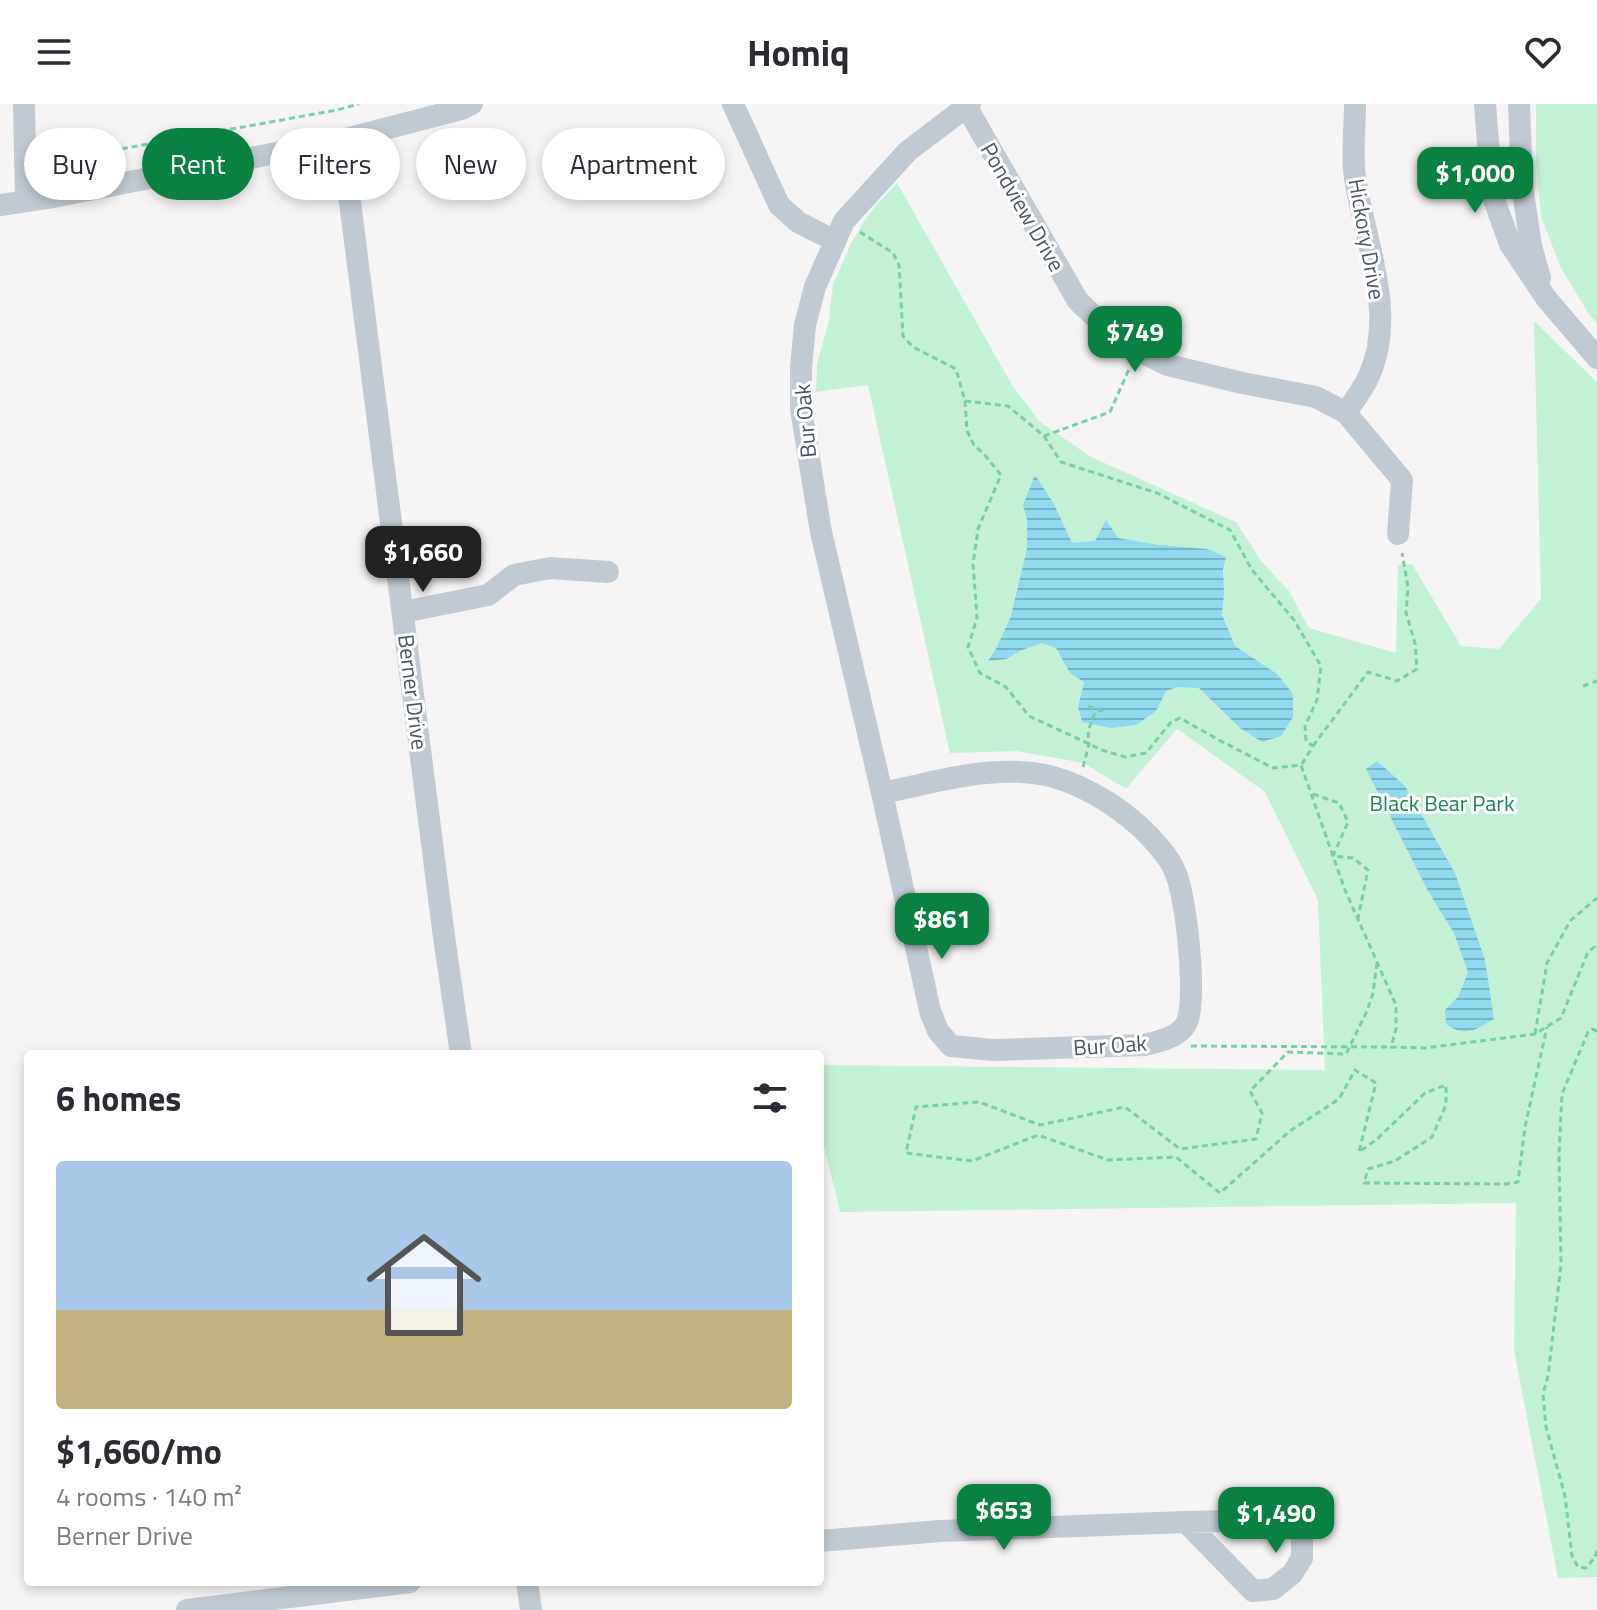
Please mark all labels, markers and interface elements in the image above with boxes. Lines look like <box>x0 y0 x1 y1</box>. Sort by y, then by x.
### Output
text: Homiq <box>747 25 850 80</box>
icon: menu <box>32 30 76 74</box>
icon: heart <box>1521 30 1565 74</box>
chip: Buy <box>24 128 126 200</box>
chip: Rent <box>142 128 254 200</box>
chip: Filters <box>270 128 400 200</box>
chip: New <box>416 128 526 200</box>
chip: Apartment <box>542 128 725 200</box>
street label: Pondview Drive <box>972 136 1074 278</box>
pin: $1,000 <box>1410 147 1540 215</box>
text: $1,000 <box>1435 153 1515 192</box>
street label: Hickory Drive <box>1340 176 1394 302</box>
pin: $749 <box>1088 306 1182 374</box>
text: $749 <box>1106 312 1164 351</box>
street label: Bur Oak <box>785 382 825 459</box>
pin: $1,660 <box>358 526 488 594</box>
text: $1,660 <box>383 532 463 571</box>
street label: Berner Drive <box>389 632 437 752</box>
park label: Black Bear Park <box>1370 786 1515 820</box>
pin: $861 <box>895 893 989 961</box>
text: $861 <box>913 899 971 938</box>
street label: Bur Oak <box>1072 1025 1148 1065</box>
text: 6 homes <box>56 1072 181 1124</box>
icon: filters <box>748 1076 792 1120</box>
icon: home <box>352 1213 496 1357</box>
text: $1,660/mo <box>56 1425 222 1477</box>
text: 4 rooms · 140 m² <box>56 1477 242 1516</box>
pin: $653 <box>957 1484 1051 1552</box>
pin: $1,490 <box>1211 1487 1341 1555</box>
text: $653 <box>975 1490 1033 1529</box>
text: $1,490 <box>1236 1493 1316 1532</box>
text: Berner Drive <box>56 1516 193 1555</box>

